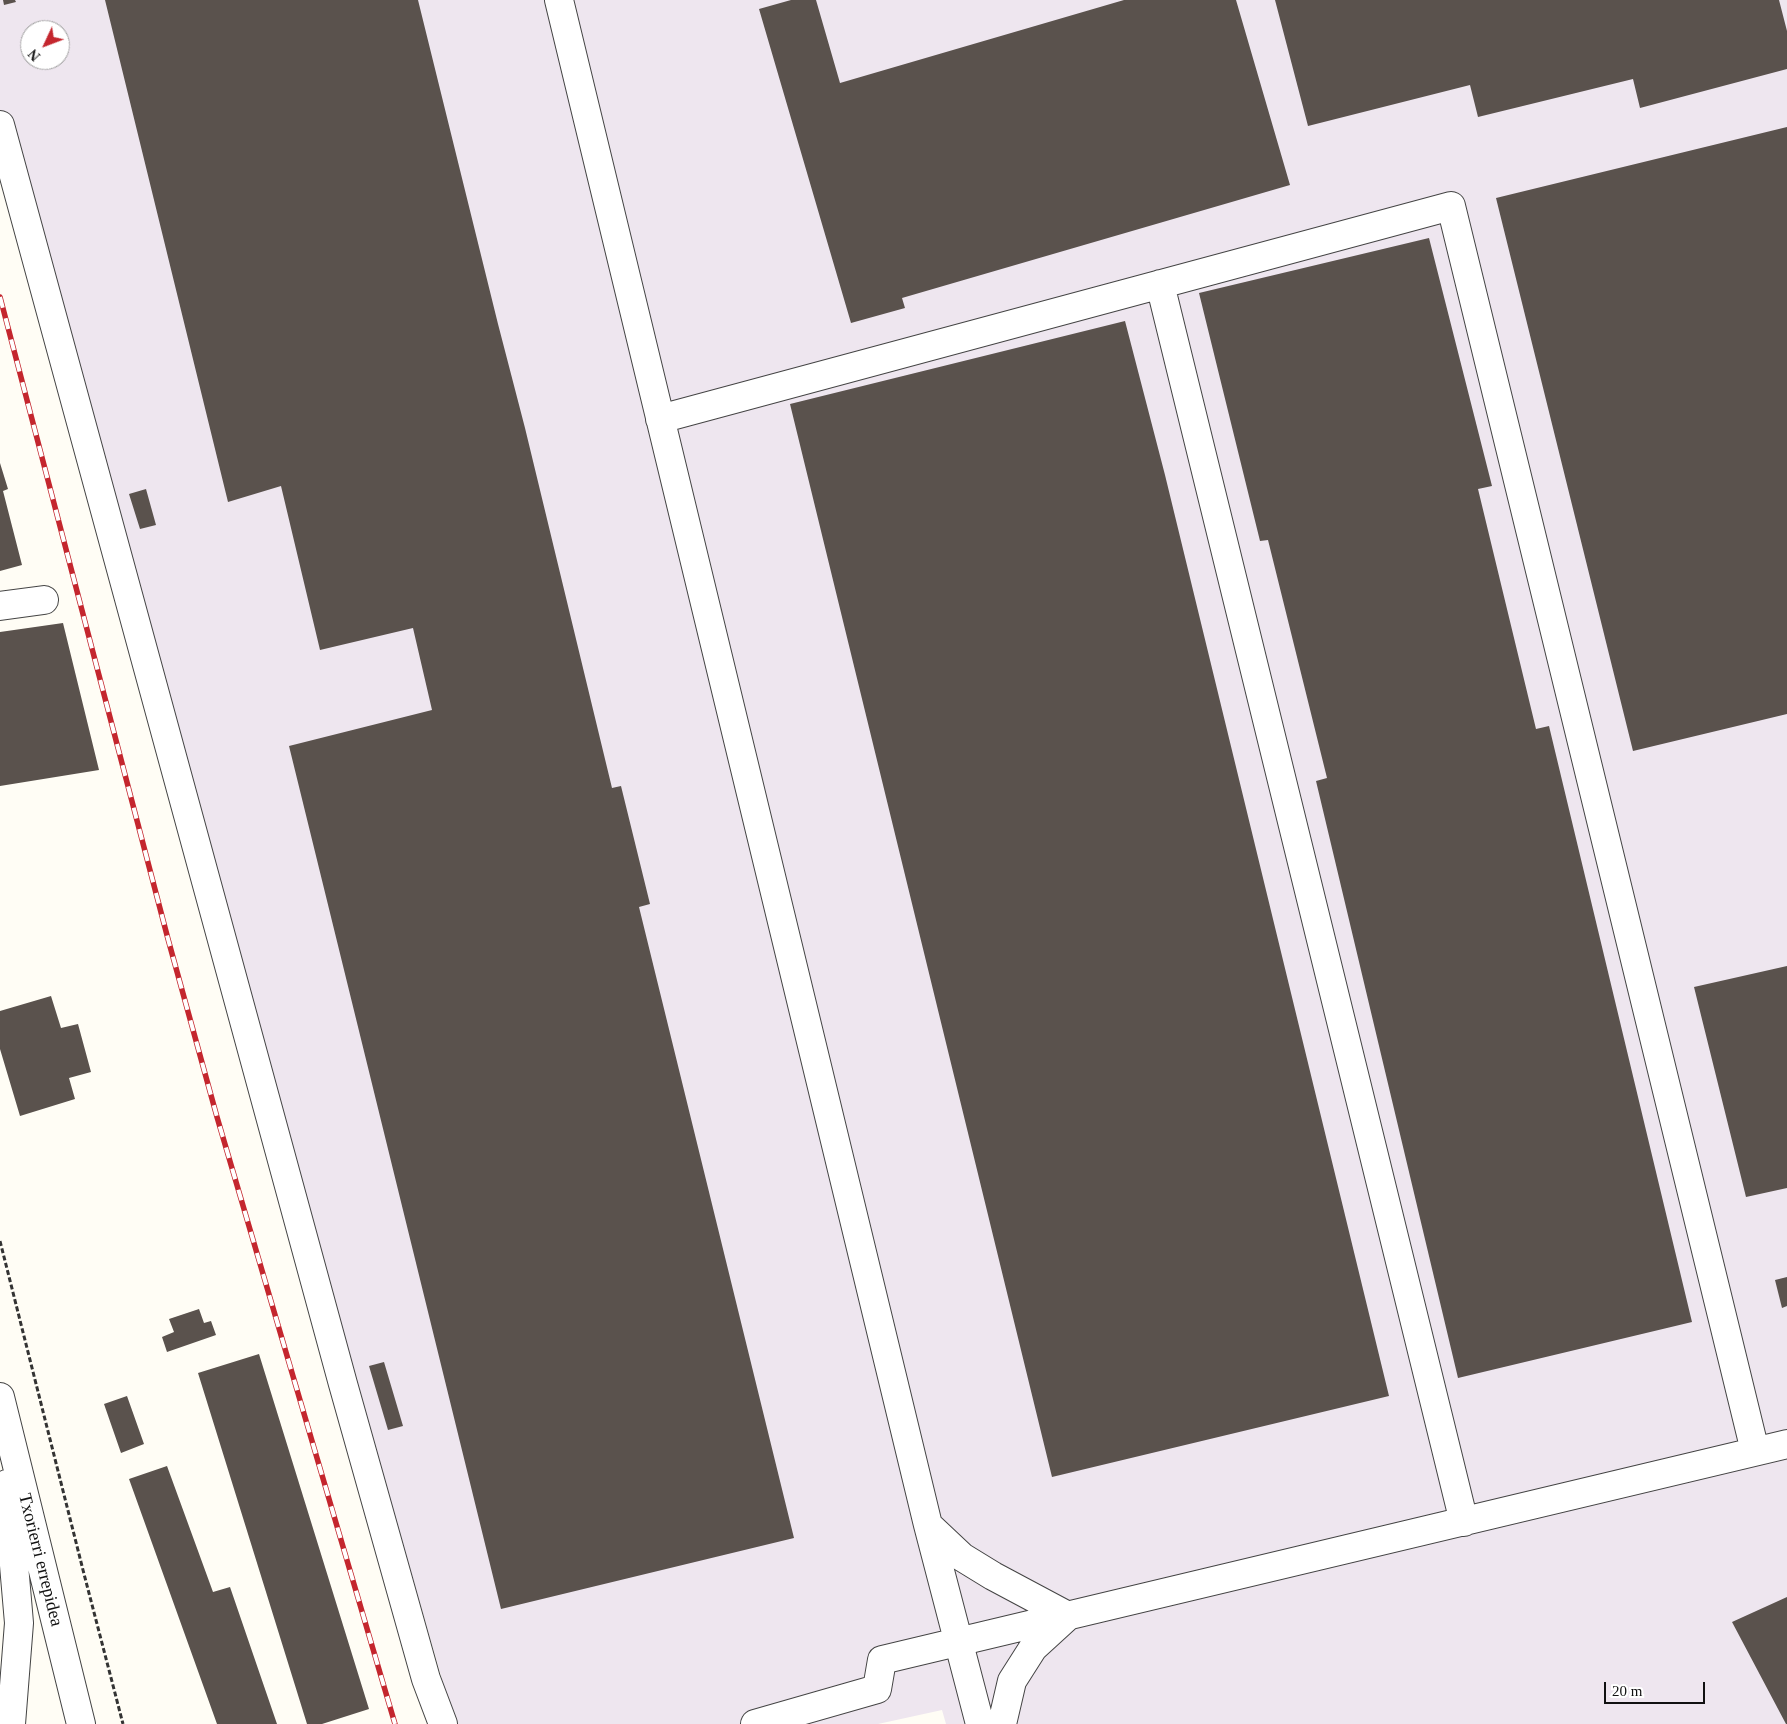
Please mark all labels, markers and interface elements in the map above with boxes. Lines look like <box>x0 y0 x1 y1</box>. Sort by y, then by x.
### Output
north arrow <box>20 20 70 70</box>
text: N <box>25 46 43 64</box>
street label: Txorierri errepidea <box>13 1491 67 1629</box>
scale bar <box>1607 1672 1708 1704</box>
text: 20 m <box>1612 1683 1642 1699</box>

